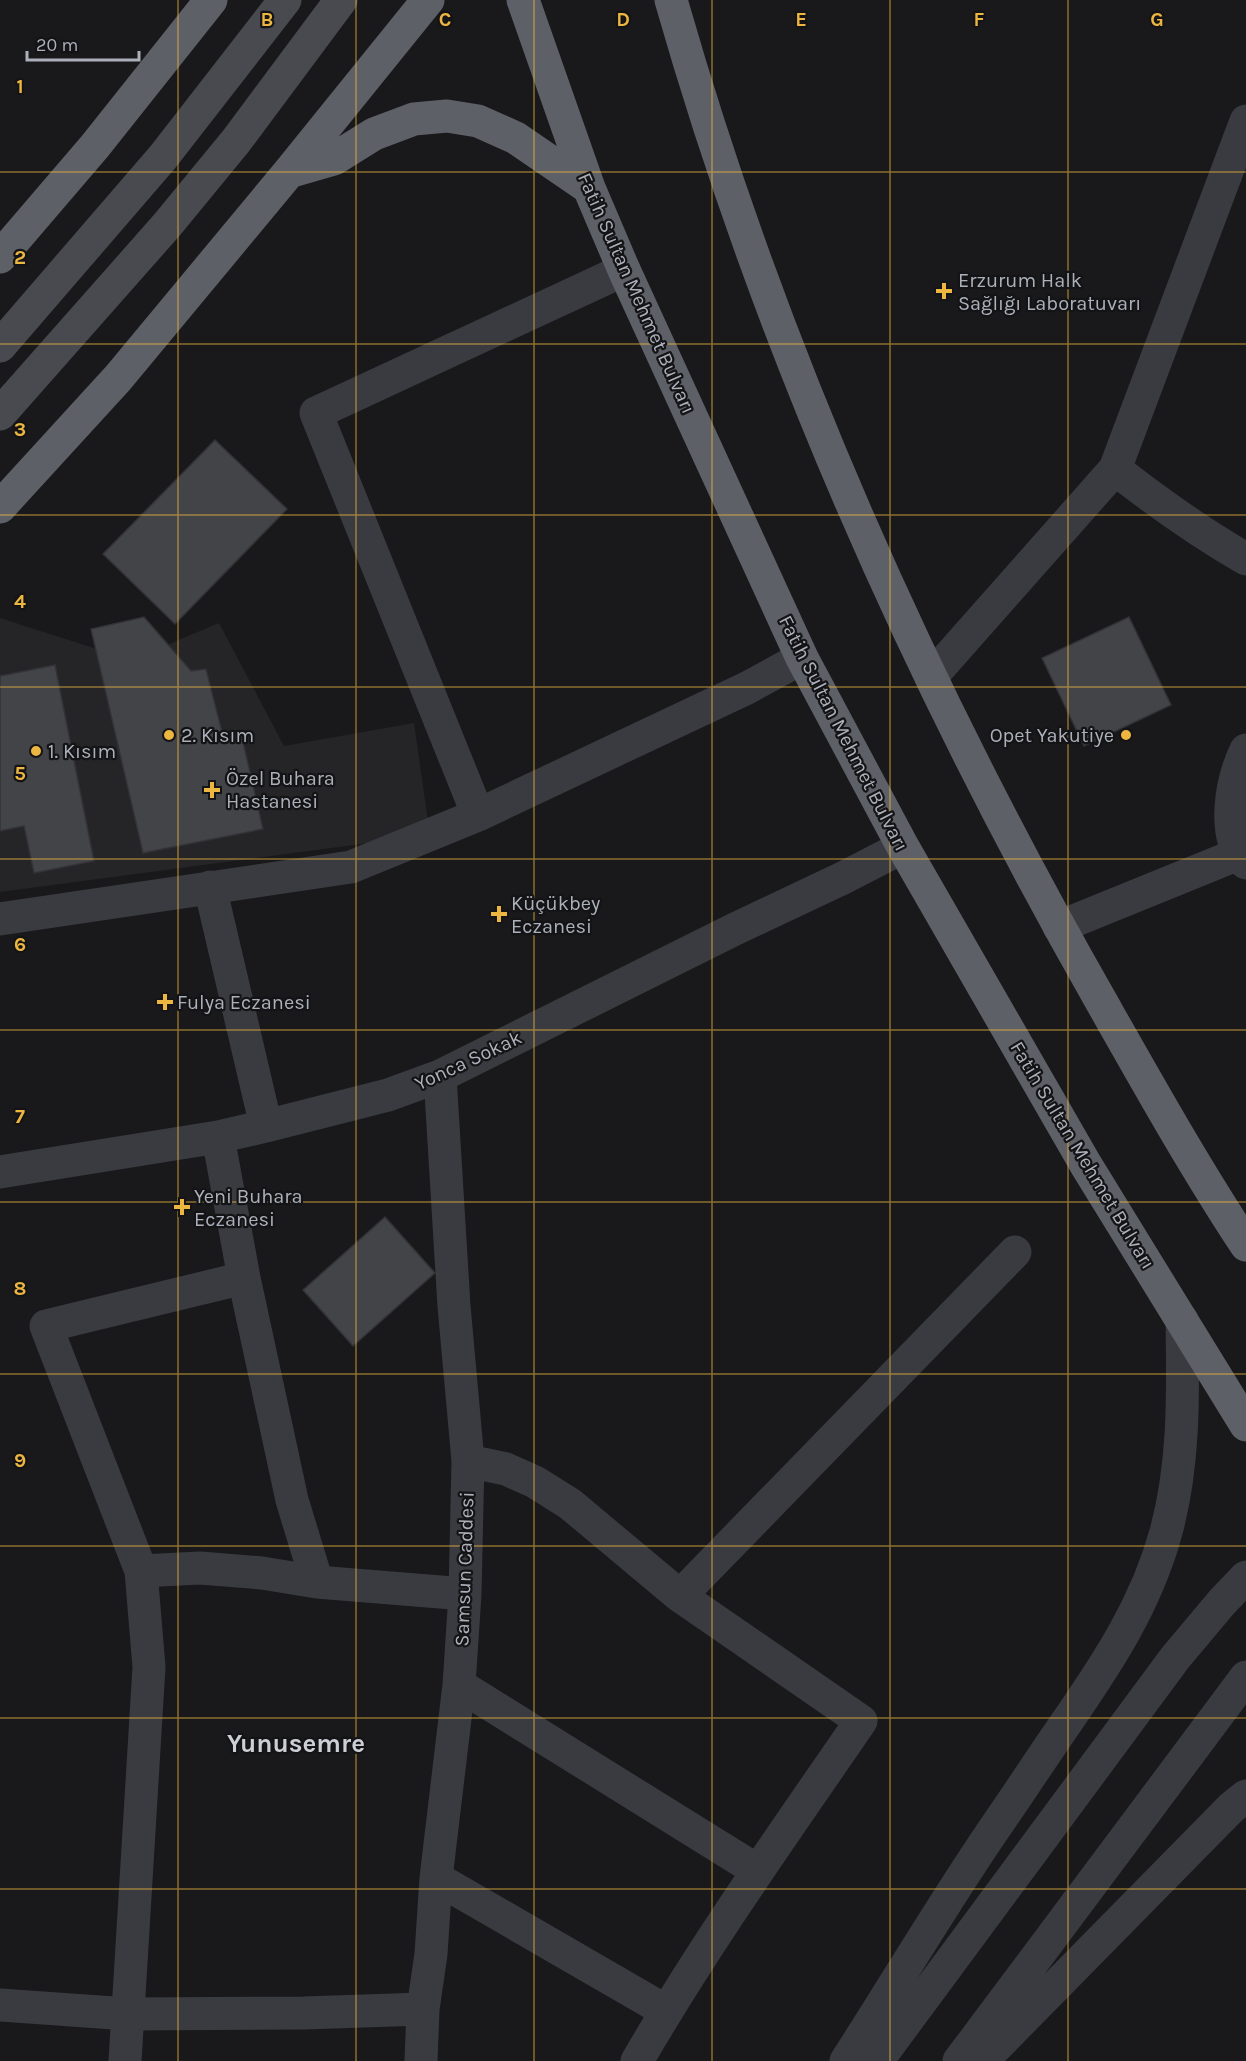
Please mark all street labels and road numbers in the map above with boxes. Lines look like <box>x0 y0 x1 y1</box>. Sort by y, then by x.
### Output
street label: Fatih Sultan Mehmet Bulvarı <box>573 169 700 417</box>
street label: Fatih Sultan Mehmet Bulvarı <box>774 612 913 855</box>
street label: Yonca Sokak <box>411 1026 525 1095</box>
street label: Fatih Sultan Mehmet Bulvarı <box>1005 1037 1160 1273</box>
street label: Samsun Caddesi <box>450 1491 479 1647</box>

